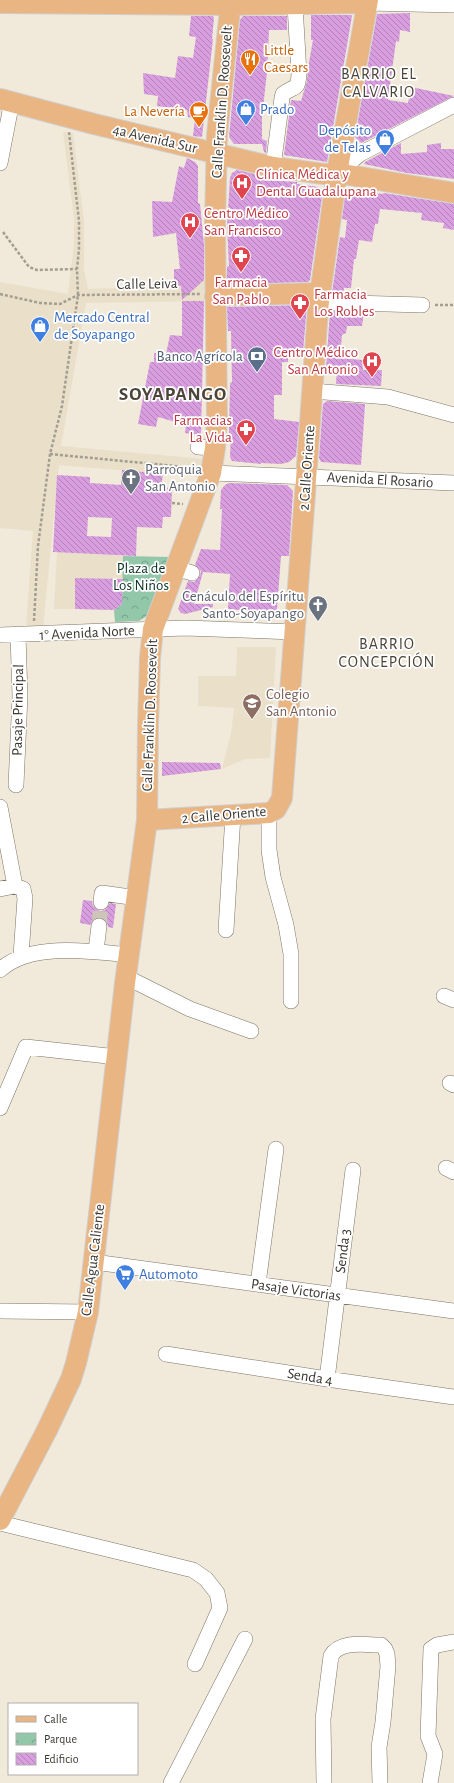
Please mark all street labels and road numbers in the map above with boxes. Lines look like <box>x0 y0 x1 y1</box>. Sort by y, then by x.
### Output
street label: Calle Franklin D. Roosevelt <box>209 25 235 179</box>
street label: 4a Avenida Sur <box>111 122 199 156</box>
street label: Calle Leiva <box>116 276 178 292</box>
street label: 2 Calle Oriente <box>297 425 317 511</box>
street label: Avenida El Rosario <box>326 470 434 490</box>
street label: 1° Avenida Norte <box>39 623 135 643</box>
street label: Calle Franklin D. Roosevelt <box>140 638 160 791</box>
street label: Pasaje Principal <box>10 664 26 756</box>
street label: 2 Calle Oriente <box>181 804 267 826</box>
street label: Calle Agua Caliente <box>79 1203 107 1317</box>
street label: Senda 3 <box>333 1228 353 1274</box>
street label: Pasaje Victorias <box>250 1276 342 1304</box>
street label: Senda 4 <box>286 1366 334 1388</box>

